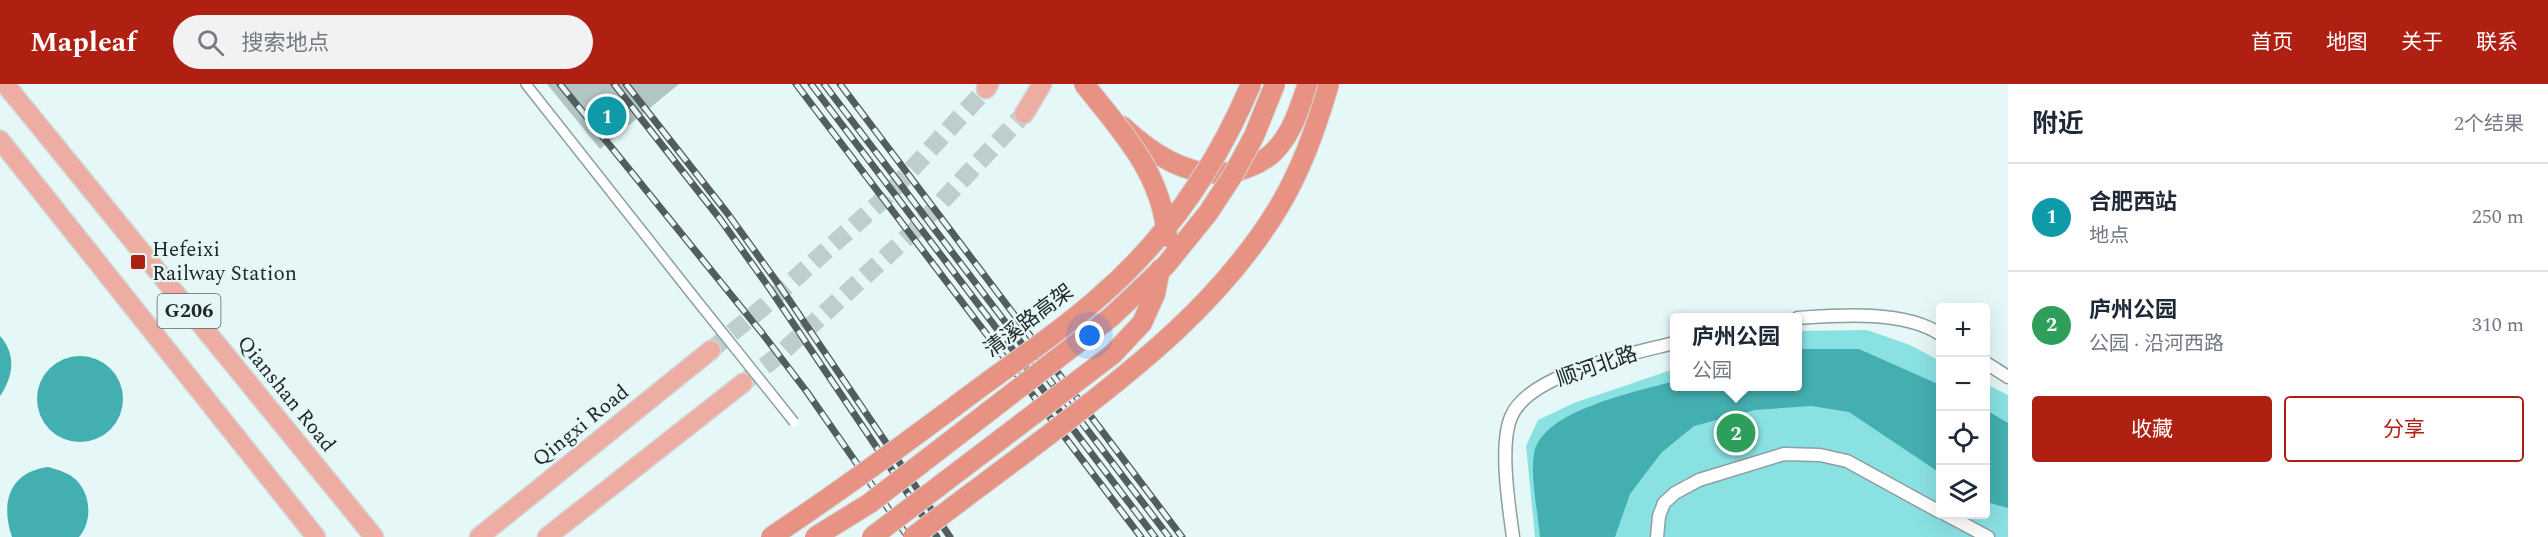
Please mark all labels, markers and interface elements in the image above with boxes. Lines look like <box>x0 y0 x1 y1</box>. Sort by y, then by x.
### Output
search box <box>173 15 593 69</box>
text: Mapleaf <box>30 21 137 64</box>
icon: search <box>194 26 227 59</box>
text: 搜索地点 <box>242 27 330 60</box>
text: 首页 <box>2251 27 2293 59</box>
text: 地图 <box>2326 27 2368 59</box>
text: 关于 <box>2401 27 2443 59</box>
text: 联系 <box>2476 27 2518 59</box>
pin: 1 <box>588 93 626 138</box>
text: 附近 <box>2032 104 2084 144</box>
text: 2个结果 <box>2454 109 2524 139</box>
text: 合肥西站 <box>2089 186 2177 219</box>
text: 1 <box>2046 202 2057 232</box>
text: 250 m <box>2472 202 2524 232</box>
text: 地点 <box>2089 221 2129 251</box>
place label: Hefeixi Railway Station <box>152 234 297 290</box>
marker: Hefeixi Railway Station <box>129 253 147 271</box>
street label: 清溪路高架 <box>977 277 1081 365</box>
road number: G206 <box>158 294 220 328</box>
text: 庐州公园 <box>2089 294 2177 327</box>
map controls <box>1936 303 1990 519</box>
button: + <box>1936 303 1990 357</box>
text: 2 <box>2046 310 2057 340</box>
text: 310 m <box>2472 310 2524 340</box>
popup <box>1670 313 1802 391</box>
your location <box>1075 321 1104 350</box>
text: 庐州公园 <box>1692 321 1780 354</box>
street label: Qianshan Road <box>229 329 343 459</box>
text: 公园 · 沿河西路 <box>2089 329 2224 359</box>
street label: 顺河北路 <box>1552 338 1642 396</box>
text: 公园 <box>1692 356 1732 386</box>
button: − <box>1936 357 1990 411</box>
street label: Qingxi Road <box>526 377 636 475</box>
button: 收藏 <box>2032 396 2272 462</box>
button: 分享 <box>2284 396 2524 462</box>
pin: 2 <box>1716 410 1756 456</box>
button: locate <box>1936 411 1990 465</box>
button: layers <box>1936 465 1990 519</box>

